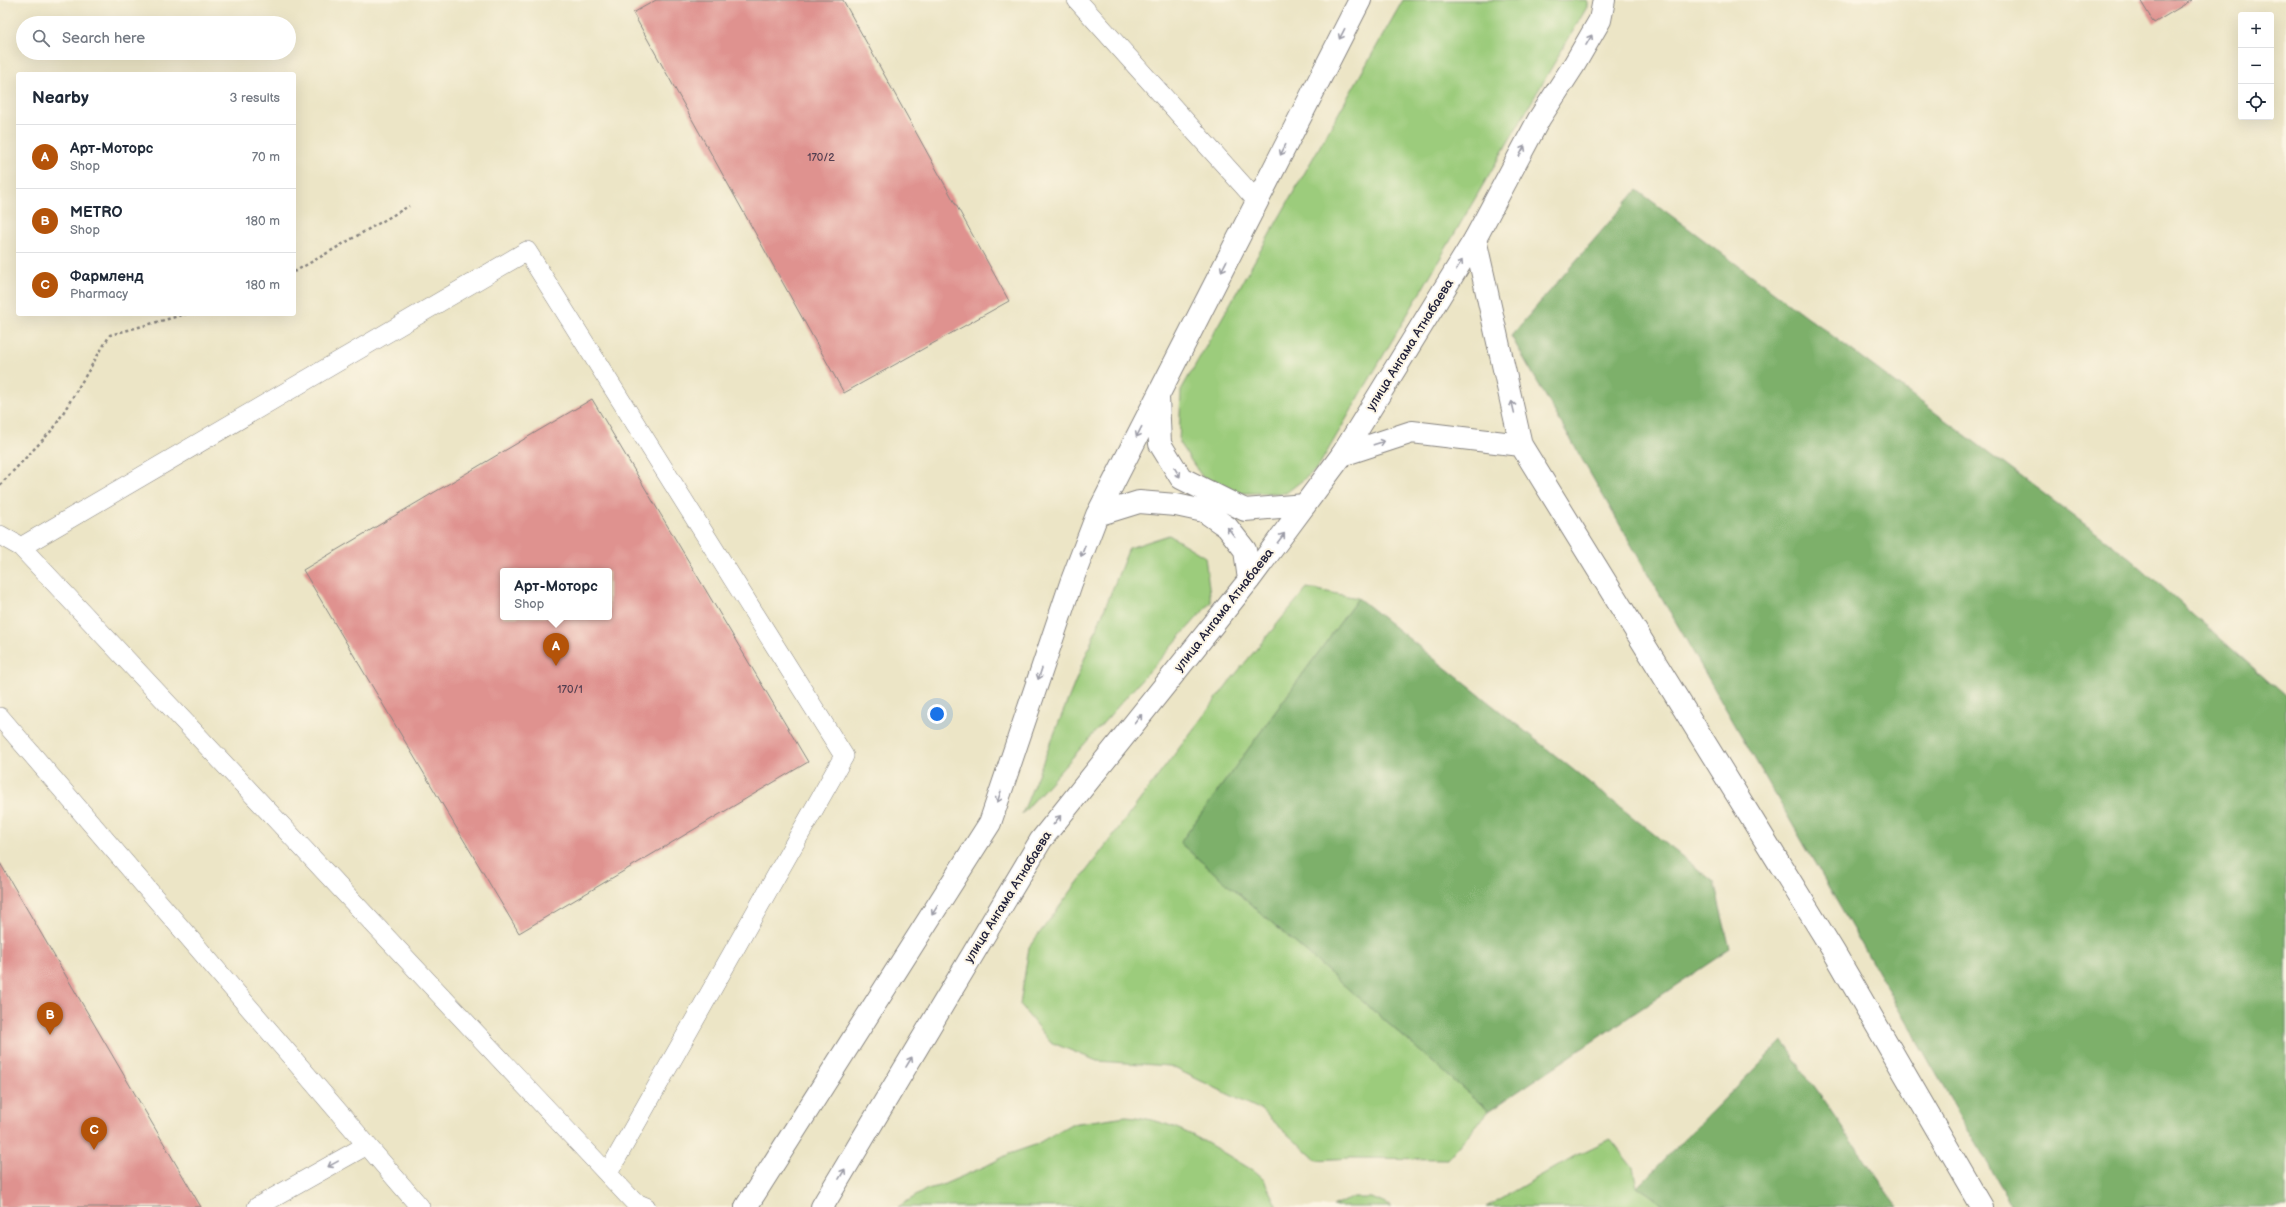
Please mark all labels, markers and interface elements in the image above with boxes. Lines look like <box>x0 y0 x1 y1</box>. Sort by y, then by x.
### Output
map controls <box>2238 12 2274 120</box>
button: + <box>2238 12 2274 48</box>
search box <box>16 16 296 60</box>
icon: search <box>30 27 52 49</box>
one-way arrow <box>1338 28 1345 40</box>
text: Search here <box>62 29 145 48</box>
one-way arrow <box>1585 34 1593 46</box>
button: − <box>2238 48 2274 84</box>
button: locate <box>2238 84 2274 120</box>
text: Nearby <box>32 88 89 108</box>
text: 3 results <box>229 90 280 106</box>
text: Арт-Моторс <box>70 139 153 158</box>
one-way arrow <box>1279 144 1286 156</box>
one-way arrow <box>1519 146 1526 158</box>
text: A <box>41 149 49 165</box>
text: 70 m <box>252 149 280 165</box>
house number: 170/2 <box>807 151 835 164</box>
text: Shop <box>70 158 100 174</box>
text: METRO <box>70 203 122 222</box>
text: B <box>40 213 50 229</box>
text: 180 m <box>245 213 280 229</box>
text: Shop <box>70 222 100 238</box>
one-way arrow <box>1456 259 1464 271</box>
one-way arrow <box>1220 260 1227 272</box>
text: Фармленд <box>70 267 143 286</box>
street label: улица Ангама Атнабаева <box>1363 276 1457 414</box>
text: C <box>40 277 50 293</box>
text: 180 m <box>245 277 280 293</box>
text: Pharmacy <box>70 286 128 302</box>
one-way arrow <box>1508 401 1516 414</box>
one-way arrow <box>1135 425 1142 437</box>
one-way arrow <box>1373 439 1386 446</box>
one-way arrow <box>1173 466 1181 477</box>
one-way arrow <box>1226 527 1235 538</box>
one-way arrow <box>1277 532 1285 543</box>
one-way arrow <box>1078 545 1086 557</box>
street label: улица Ангама Атнабаева <box>1171 545 1277 675</box>
popup <box>500 568 612 620</box>
text: Арт-Моторс <box>514 577 598 596</box>
text: Shop <box>514 596 544 612</box>
pin: A <box>543 633 569 666</box>
one-way arrow <box>1036 667 1043 680</box>
house number: 170/1 <box>557 683 583 696</box>
your location <box>927 704 947 724</box>
one-way arrow <box>1134 713 1143 724</box>
one-way arrow <box>995 791 1002 804</box>
one-way arrow <box>1053 815 1061 826</box>
street label: улица Ангама Атнабаева <box>961 828 1055 966</box>
one-way arrow <box>931 904 939 915</box>
pin: B <box>37 1002 63 1035</box>
one-way arrow <box>905 1056 913 1068</box>
pin: C <box>81 1117 107 1150</box>
one-way arrow <box>327 1161 339 1169</box>
one-way arrow <box>838 1168 846 1180</box>

